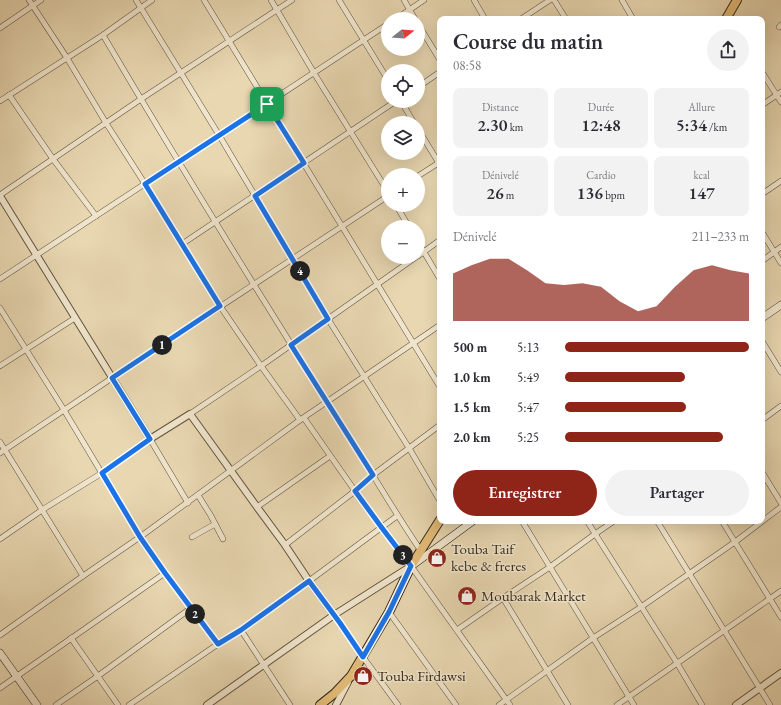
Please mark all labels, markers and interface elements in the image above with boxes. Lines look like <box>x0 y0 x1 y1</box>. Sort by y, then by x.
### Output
north arrow <box>381 12 425 56</box>
map controls <box>381 12 425 264</box>
text: Course du matin <box>453 27 603 56</box>
button: share <box>707 29 749 71</box>
text: 08:58 <box>453 57 481 74</box>
button: locate <box>381 64 425 108</box>
pin <box>250 87 284 121</box>
icon: arrive <box>256 93 278 115</box>
text: Distance <box>482 100 519 114</box>
text: Durée <box>588 100 614 114</box>
text: Allure <box>688 100 715 114</box>
text: 2.30 <box>477 114 508 136</box>
text: 12:48 <box>581 114 621 136</box>
text: 5:34 <box>676 114 707 136</box>
button: layers <box>381 116 425 160</box>
text: km <box>508 120 523 134</box>
text: /km <box>707 120 727 134</box>
button: + <box>381 168 425 212</box>
text: Dénivelé <box>482 168 519 182</box>
text: Cardio <box>586 168 616 182</box>
text: kcal <box>693 168 710 182</box>
text: 26 <box>486 182 504 204</box>
text: 136 <box>577 182 603 204</box>
text: 147 <box>689 182 715 204</box>
text: m <box>504 188 514 202</box>
text: bpm <box>603 188 625 202</box>
button: − <box>381 220 425 264</box>
text: Dénivelé <box>453 228 497 245</box>
text: 211–233 m <box>692 228 749 245</box>
pin: 4 <box>290 261 310 281</box>
text: 4 <box>297 264 303 278</box>
pin: 1 <box>152 335 172 355</box>
text: 1 <box>159 338 165 352</box>
text: 500 m <box>453 339 487 356</box>
text: 5:13 <box>517 339 539 356</box>
text: 1.0 km <box>453 369 491 386</box>
text: 5:49 <box>517 369 539 386</box>
text: 1.5 km <box>453 399 491 416</box>
text: 5:47 <box>517 399 539 416</box>
text: 2.0 km <box>453 429 491 446</box>
text: 5:25 <box>517 429 539 446</box>
button: Enregistrer <box>453 470 597 516</box>
button: Partager <box>605 470 749 516</box>
place label: Touba Taif kebe & freres <box>451 539 526 575</box>
pin: 3 <box>393 545 413 565</box>
shop icon: Touba Taif kebe & freres <box>426 547 448 569</box>
text: 3 <box>400 548 406 562</box>
shop icon: Moubarak Market <box>456 585 478 607</box>
place label: Moubarak Market <box>481 586 586 605</box>
pin: 2 <box>185 604 205 624</box>
text: 2 <box>192 607 198 621</box>
shop icon: Touba Firdawsi <box>352 665 374 687</box>
place label: Touba Firdawsi <box>377 666 466 685</box>

